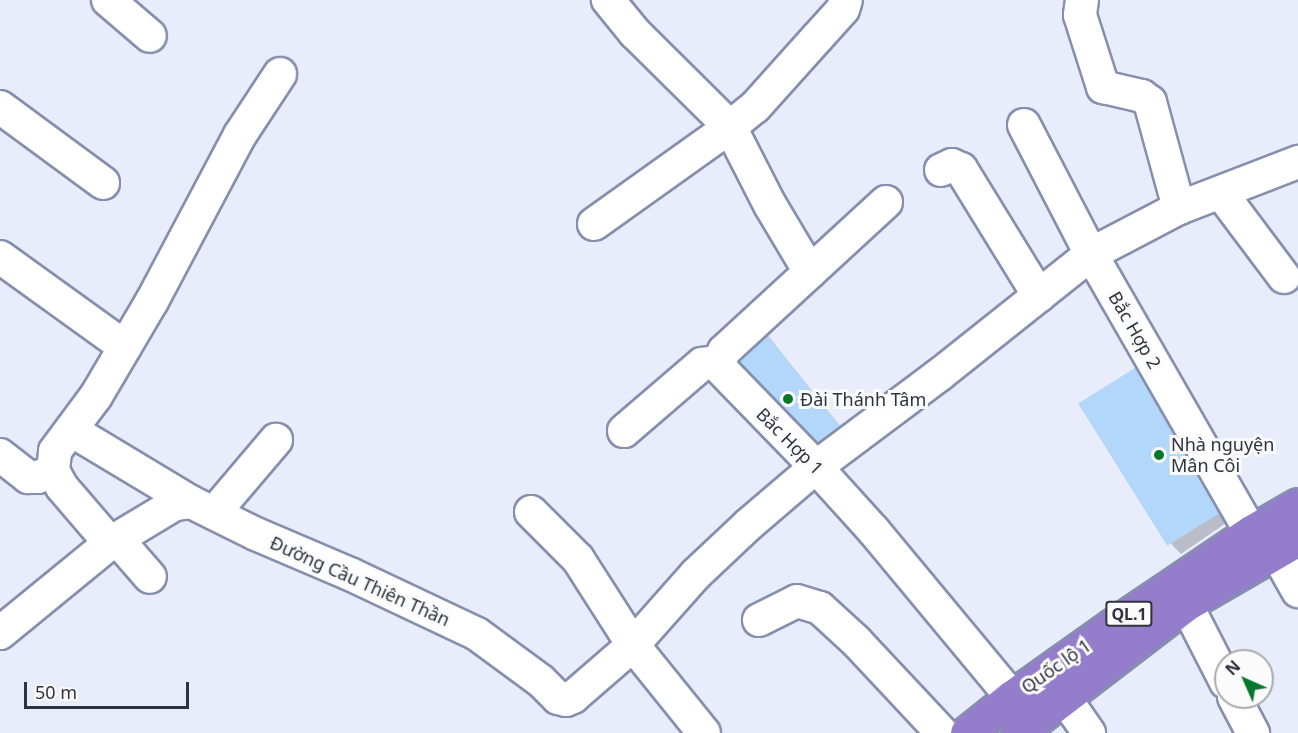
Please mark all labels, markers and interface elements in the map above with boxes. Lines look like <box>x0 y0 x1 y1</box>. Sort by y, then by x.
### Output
street label: Bắc Hợp 2 <box>1104 288 1166 372</box>
place label: Đài Thánh Tâm <box>800 388 926 410</box>
marker: Đài Thánh Tâm <box>781 392 795 406</box>
street label: Bắc Hợp 1 <box>752 403 828 479</box>
place label: Nhà nguyện Mân Côi <box>1171 434 1274 476</box>
marker: Nhà nguyện Mân Côi <box>1152 448 1166 462</box>
street label: Đường Cầu Thiên Thần <box>267 532 453 630</box>
road number: QL.1 <box>1105 601 1153 627</box>
street label: Quốc lộ 1 <box>1017 634 1095 698</box>
north arrow <box>1214 649 1274 709</box>
text: N <box>1220 655 1245 680</box>
scale bar <box>27 670 192 708</box>
text: 50 m <box>35 680 77 704</box>

